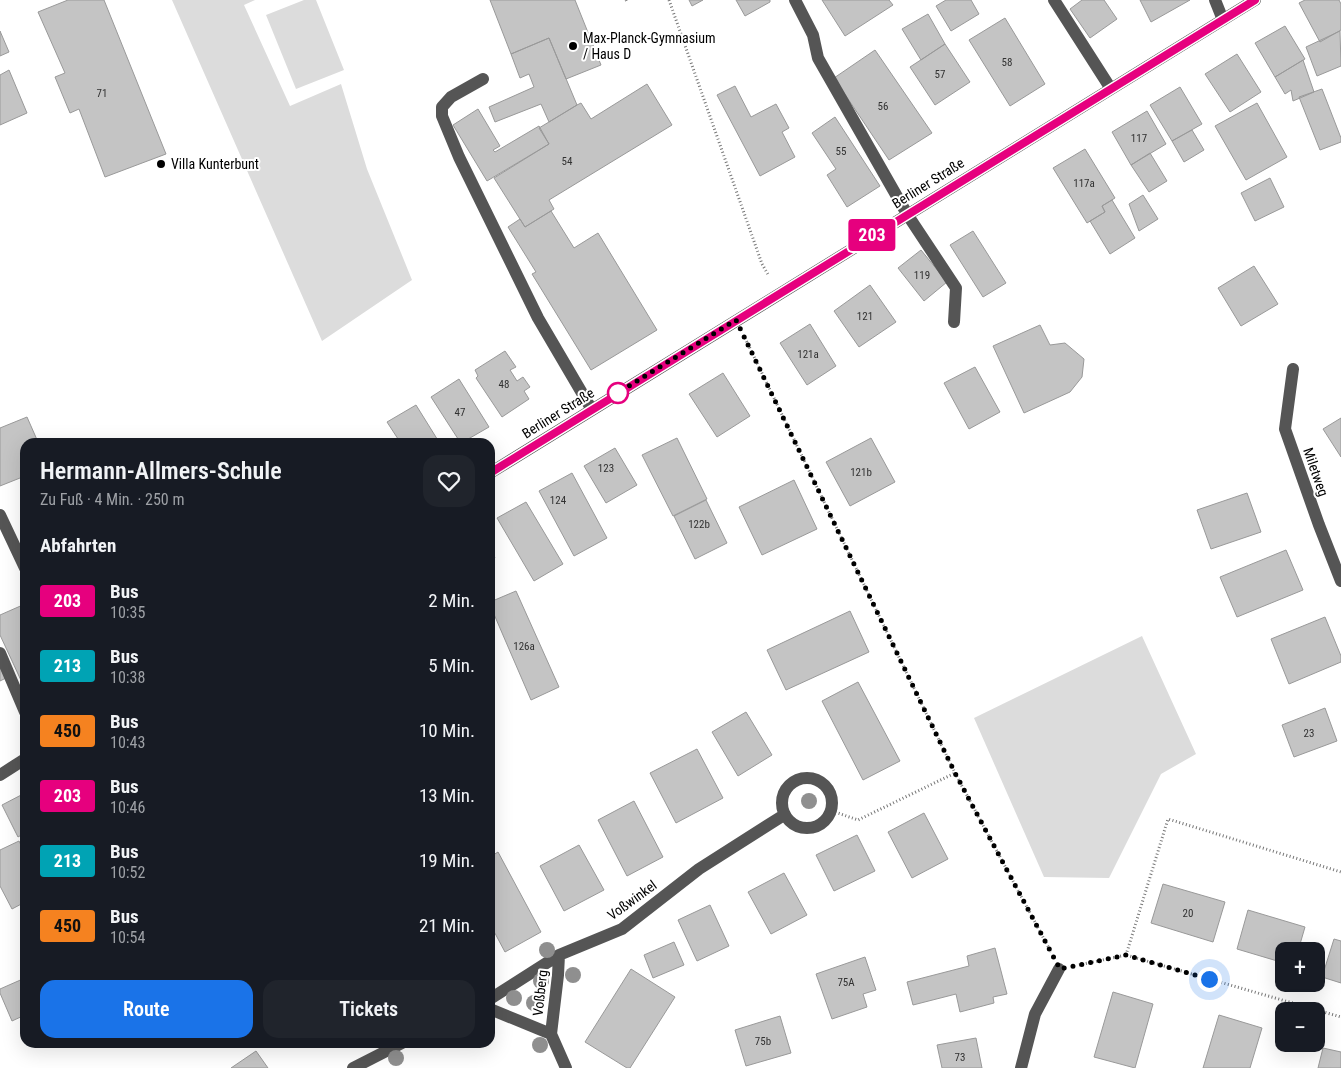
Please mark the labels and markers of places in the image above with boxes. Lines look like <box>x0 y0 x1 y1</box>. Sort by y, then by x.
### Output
place label: Max-Planck-Gymnasium / Haus D <box>583 30 716 62</box>
marker: Max-Planck-Gymnasium / Haus D <box>567 40 579 52</box>
place label: Villa Kunterbunt <box>171 156 259 172</box>
marker: Villa Kunterbunt <box>155 158 167 170</box>
unlabelled marker <box>607 382 629 404</box>

